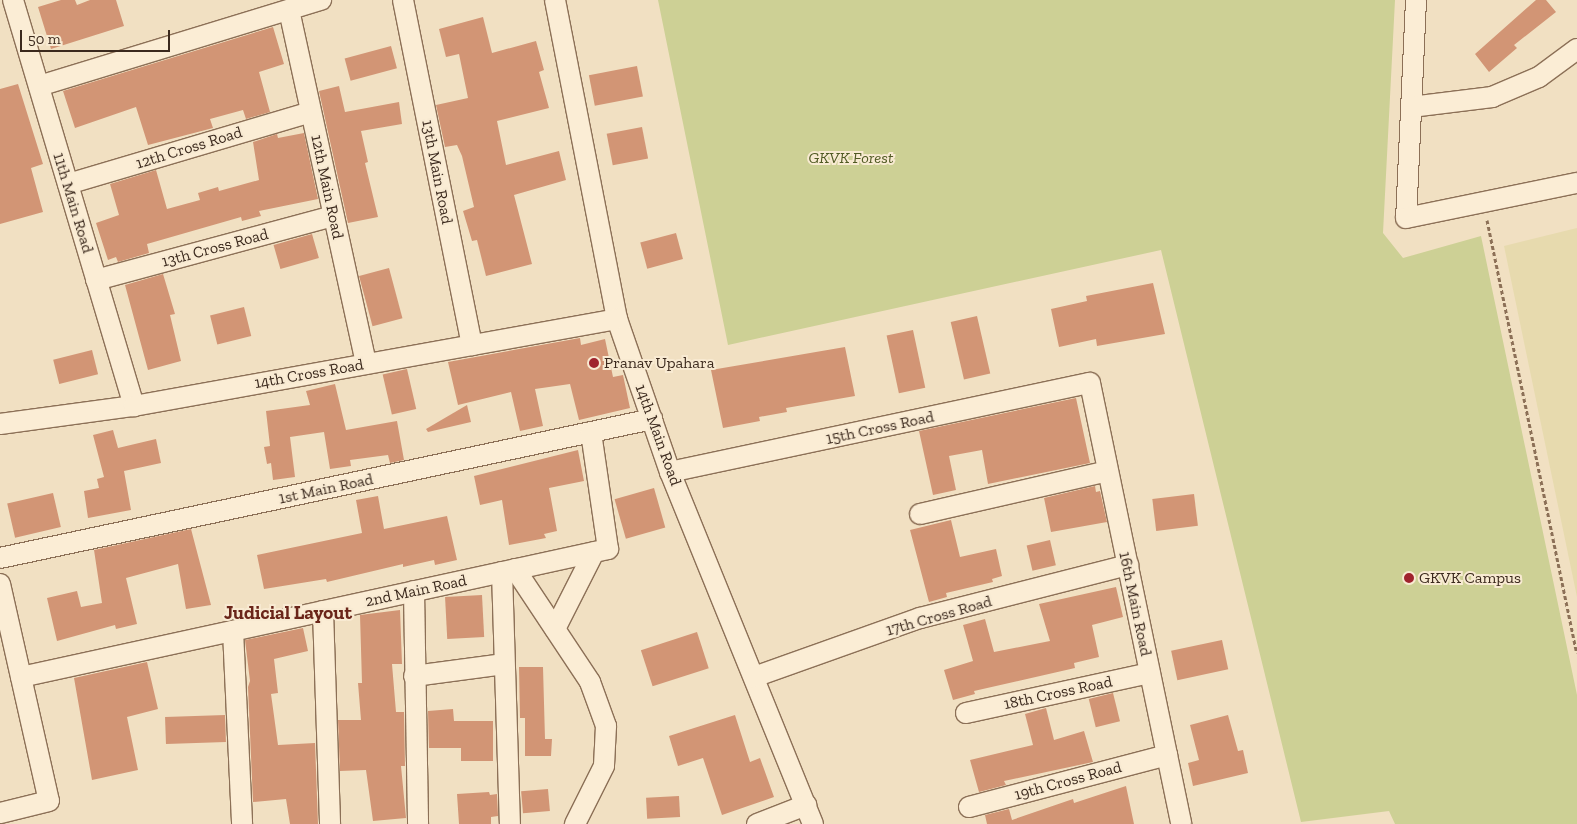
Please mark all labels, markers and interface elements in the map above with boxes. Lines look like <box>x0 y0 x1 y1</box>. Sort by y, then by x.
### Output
scale bar <box>22 20 172 52</box>
text: 50 m <box>28 30 61 48</box>
street label: 13th Main Road <box>417 118 457 226</box>
street label: 12th Cross Road <box>133 123 245 173</box>
street label: 12th Main Road <box>307 133 347 241</box>
park label: GKVK Forest <box>808 148 894 168</box>
street label: 11th Main Road <box>49 150 97 256</box>
street label: 13th Cross Road <box>159 225 271 271</box>
place label: Pranav Upahara <box>604 353 715 373</box>
street label: 14th Cross Road <box>253 355 365 393</box>
marker: Pranav Upahara <box>588 357 600 369</box>
street label: 14th Main Road <box>631 382 685 488</box>
street label: 15th Cross Road <box>824 407 936 449</box>
street label: 1st Main Road <box>277 470 375 508</box>
street label: 16th Main Road <box>1115 550 1155 658</box>
place label: GKVK Campus <box>1419 568 1521 588</box>
street label: 2nd Main Road <box>364 571 468 611</box>
marker: GKVK Campus <box>1403 572 1415 584</box>
street label: 17th Cross Road <box>884 592 994 640</box>
district label: Judicial Layout <box>224 602 352 624</box>
street label: 18th Cross Road <box>1002 672 1114 714</box>
street label: 19th Cross Road <box>1012 757 1124 805</box>

